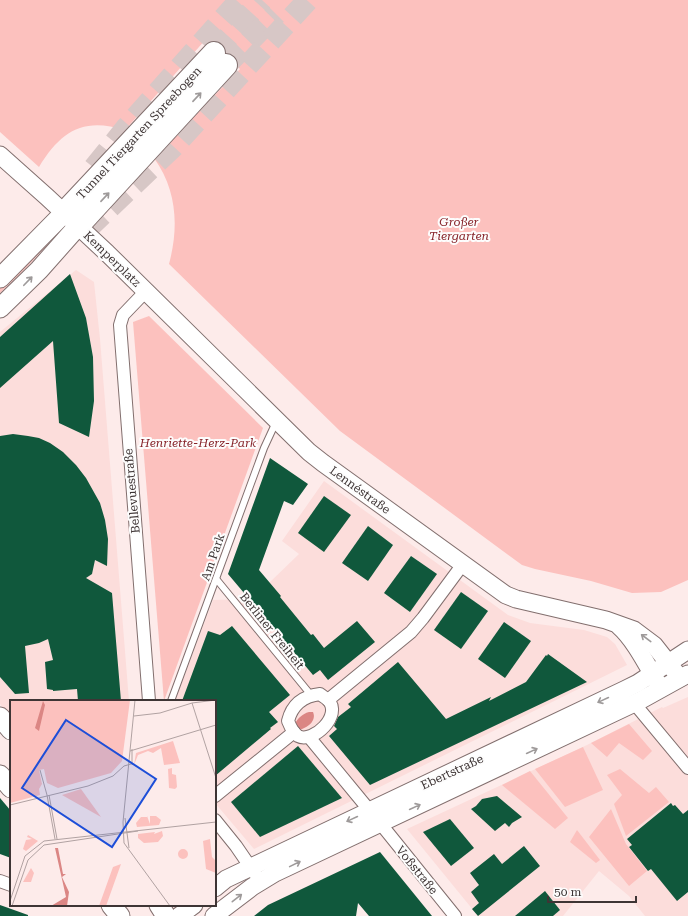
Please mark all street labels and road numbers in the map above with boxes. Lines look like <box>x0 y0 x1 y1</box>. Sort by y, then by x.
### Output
street label: Tunnel Tiergarten Spreebogen <box>74 64 204 202</box>
street label: Kemperplatz <box>81 228 144 290</box>
street label: Bellevuestraße <box>121 448 143 534</box>
street label: Lennéstraße <box>327 463 393 517</box>
street label: Am Park <box>198 531 228 582</box>
street label: Berliner Freiheit <box>237 590 307 672</box>
street label: Ebertstraße <box>419 751 486 793</box>
street label: Voßstraße <box>393 843 441 897</box>

